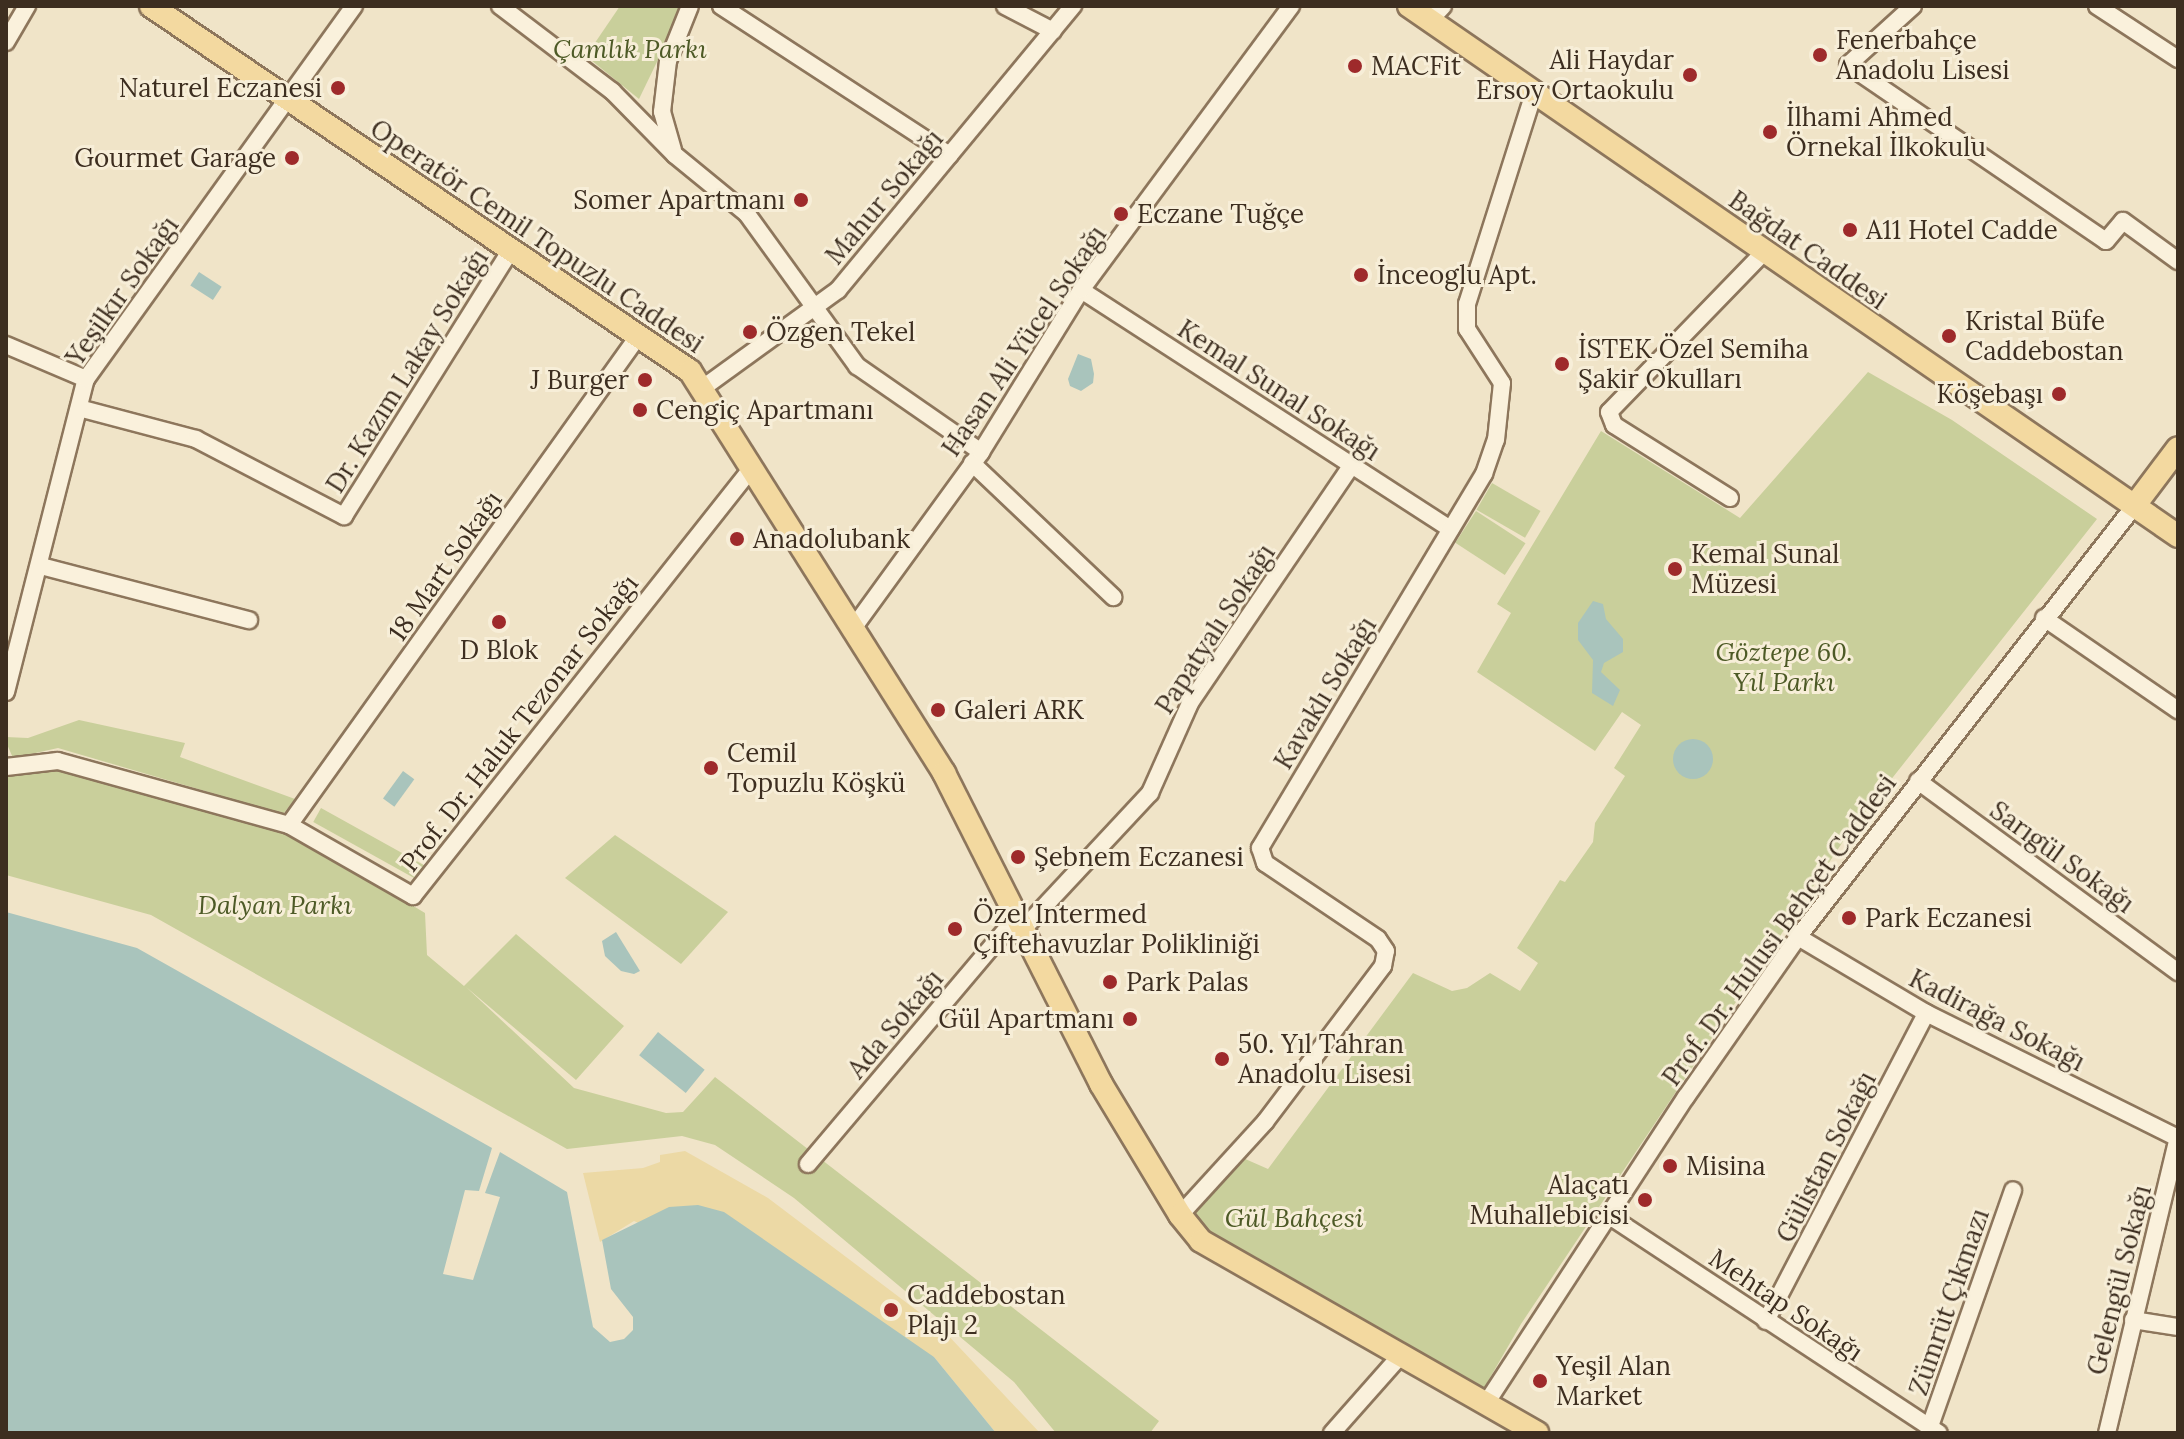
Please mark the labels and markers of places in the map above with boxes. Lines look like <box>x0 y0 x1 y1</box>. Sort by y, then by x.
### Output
place label: Fenerbahçe Anadolu Lisesi <box>1836 24 2009 86</box>
place label: Ali Haydar Ersoy Ortaokulu <box>1476 44 1674 106</box>
marker: Fenerbahçe Anadolu Lisesi <box>1811 46 1829 64</box>
place label: MACFit <box>1371 50 1461 82</box>
marker: MACFit <box>1346 57 1364 75</box>
marker: Ali Haydar Ersoy Ortaokulu <box>1681 66 1699 84</box>
place label: Naturel Eczanesi <box>119 72 322 104</box>
marker: Naturel Eczanesi <box>329 79 347 97</box>
place label: İlhami Ahmed Örnekal İlkokulu <box>1786 101 1986 162</box>
marker: İlhami Ahmed Örnekal İlkokulu <box>1761 123 1779 141</box>
place label: Gourmet Garage <box>74 142 276 174</box>
marker: Gourmet Garage <box>283 149 301 167</box>
place label: Somer Apartmanı <box>573 184 785 216</box>
marker: Somer Apartmanı <box>792 191 810 209</box>
place label: Eczane Tuğçe <box>1137 198 1304 230</box>
marker: Eczane Tuğçe <box>1112 205 1130 223</box>
place label: A11 Hotel Cadde <box>1866 214 2058 246</box>
marker: A11 Hotel Cadde <box>1841 221 1859 239</box>
place label: İnceoglu Apt. <box>1377 259 1537 291</box>
marker: İnceoglu Apt. <box>1352 266 1370 284</box>
place label: Kristal Büfe Caddebostan <box>1965 305 2123 366</box>
place label: Özgen Tekel <box>766 316 915 348</box>
marker: Özgen Tekel <box>741 323 759 341</box>
marker: Kristal Büfe Caddebostan <box>1940 327 1958 345</box>
place label: İSTEK Özel Semiha Şakir Okulları <box>1578 333 1809 394</box>
marker: İSTEK Özel Semiha Şakir Okulları <box>1553 355 1571 373</box>
place label: J Burger <box>530 364 629 396</box>
marker: J Burger <box>636 371 654 389</box>
place label: Köşebaşı <box>1936 378 2043 410</box>
marker: Köşebaşı <box>2050 385 2068 403</box>
place label: Cengiç Apartmanı <box>656 394 873 426</box>
marker: Cengiç Apartmanı <box>631 401 649 419</box>
place label: Anadolubank <box>753 523 910 555</box>
marker: Anadolubank <box>728 530 746 548</box>
place label: Kemal Sunal Müzesi <box>1691 538 1839 600</box>
marker: Kemal Sunal Müzesi <box>1666 560 1684 578</box>
marker: D Blok <box>490 613 508 631</box>
place label: D Blok <box>460 634 538 666</box>
place label: Galeri ARK <box>954 694 1084 726</box>
marker: Galeri ARK <box>929 701 947 719</box>
place label: Cemil Topuzlu Köşkü <box>727 737 905 798</box>
marker: Cemil Topuzlu Köşkü <box>702 759 720 777</box>
place label: Şebnem Eczanesi <box>1034 841 1244 873</box>
marker: Şebnem Eczanesi <box>1009 848 1027 866</box>
place label: Özel Intermed Çiftehavuzlar Polikliniği <box>973 898 1260 960</box>
place label: Park Eczanesi <box>1865 902 2032 934</box>
marker: Park Eczanesi <box>1840 909 1858 927</box>
marker: Özel Intermed Çiftehavuzlar Polikliniği <box>944 918 966 940</box>
place label: Park Palas <box>1126 966 1248 998</box>
marker: Park Palas <box>1101 973 1119 991</box>
place label: Gül Apartmanı <box>938 1003 1114 1035</box>
marker: Gül Apartmanı <box>1121 1010 1139 1028</box>
place label: 50. Yıl Tahran Anadolu Lisesi <box>1238 1028 1411 1090</box>
marker: 50. Yıl Tahran Anadolu Lisesi <box>1213 1050 1231 1068</box>
place label: Misina <box>1686 1150 1766 1182</box>
marker: Misina <box>1661 1157 1679 1175</box>
place label: Alaçatı Muhallebicisi <box>1469 1169 1629 1230</box>
marker: Alaçatı Muhallebicisi <box>1636 1191 1654 1209</box>
place label: Caddebostan Plajı 2 <box>907 1279 1065 1340</box>
marker: Caddebostan Plajı 2 <box>882 1301 900 1319</box>
place label: Yeşil Alan Market <box>1556 1350 1671 1412</box>
marker: Yeşil Alan Market <box>1531 1372 1549 1390</box>

